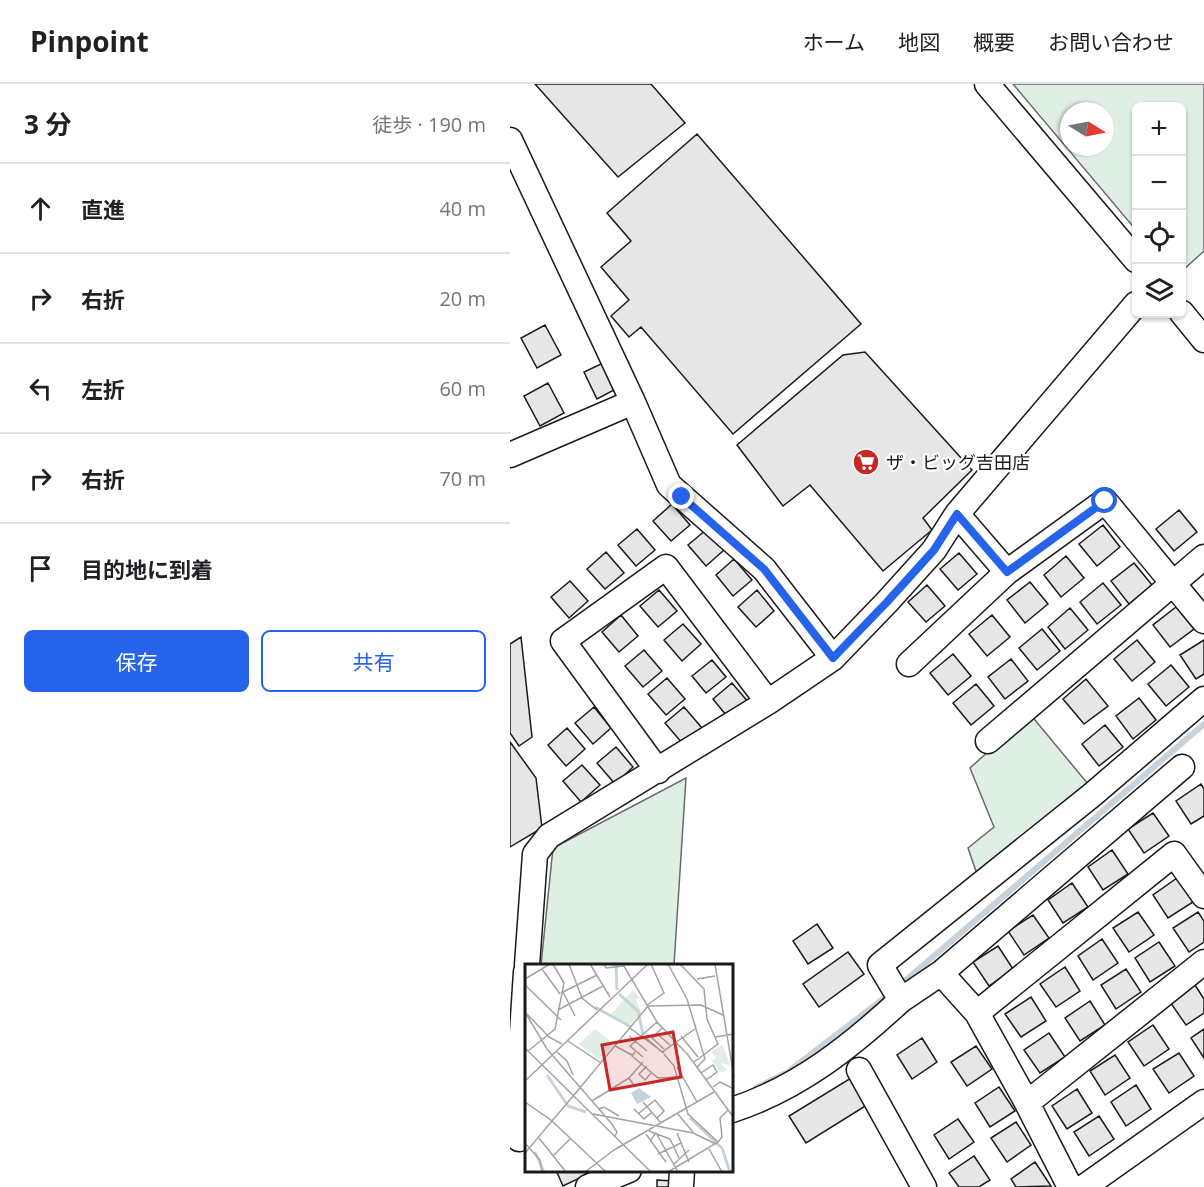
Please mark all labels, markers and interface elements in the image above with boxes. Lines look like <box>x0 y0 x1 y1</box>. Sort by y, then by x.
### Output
text: Pinpoint <box>30 22 149 60</box>
text: ホーム <box>803 28 865 56</box>
text: 地図 <box>898 28 940 56</box>
text: 概要 <box>973 28 1015 56</box>
text: お問い合わせ <box>1048 28 1174 56</box>
north arrow <box>1060 102 1114 156</box>
map controls <box>1132 102 1186 318</box>
button: + <box>1132 102 1186 156</box>
text: 3 分 <box>24 106 72 142</box>
text: 徒歩 · 190 m <box>372 111 486 138</box>
button: − <box>1132 156 1186 210</box>
icon: ahead <box>24 192 57 225</box>
text: 直進 <box>81 194 125 224</box>
text: 40 m <box>439 195 486 222</box>
button: locate <box>1132 210 1186 264</box>
button: layers <box>1132 264 1186 318</box>
icon: right <box>24 282 57 315</box>
text: 右折 <box>81 284 125 314</box>
text: 20 m <box>439 285 486 312</box>
icon: left <box>24 372 57 405</box>
text: 左折 <box>81 374 125 404</box>
text: 60 m <box>439 375 486 402</box>
supermarket icon: ザ・ビッグ吉田店 <box>851 447 881 477</box>
place label: ザ・ビッグ吉田店 <box>886 450 1030 474</box>
icon: right <box>24 462 57 495</box>
text: 右折 <box>81 464 125 494</box>
text: 70 m <box>439 465 486 492</box>
route end <box>668 483 694 509</box>
route start <box>1091 487 1117 513</box>
icon: arrive <box>24 552 57 585</box>
text: 目的地に到着 <box>81 554 213 584</box>
button: 保存 <box>24 630 249 692</box>
button: 共有 <box>261 630 486 692</box>
inset map <box>525 964 734 1172</box>

